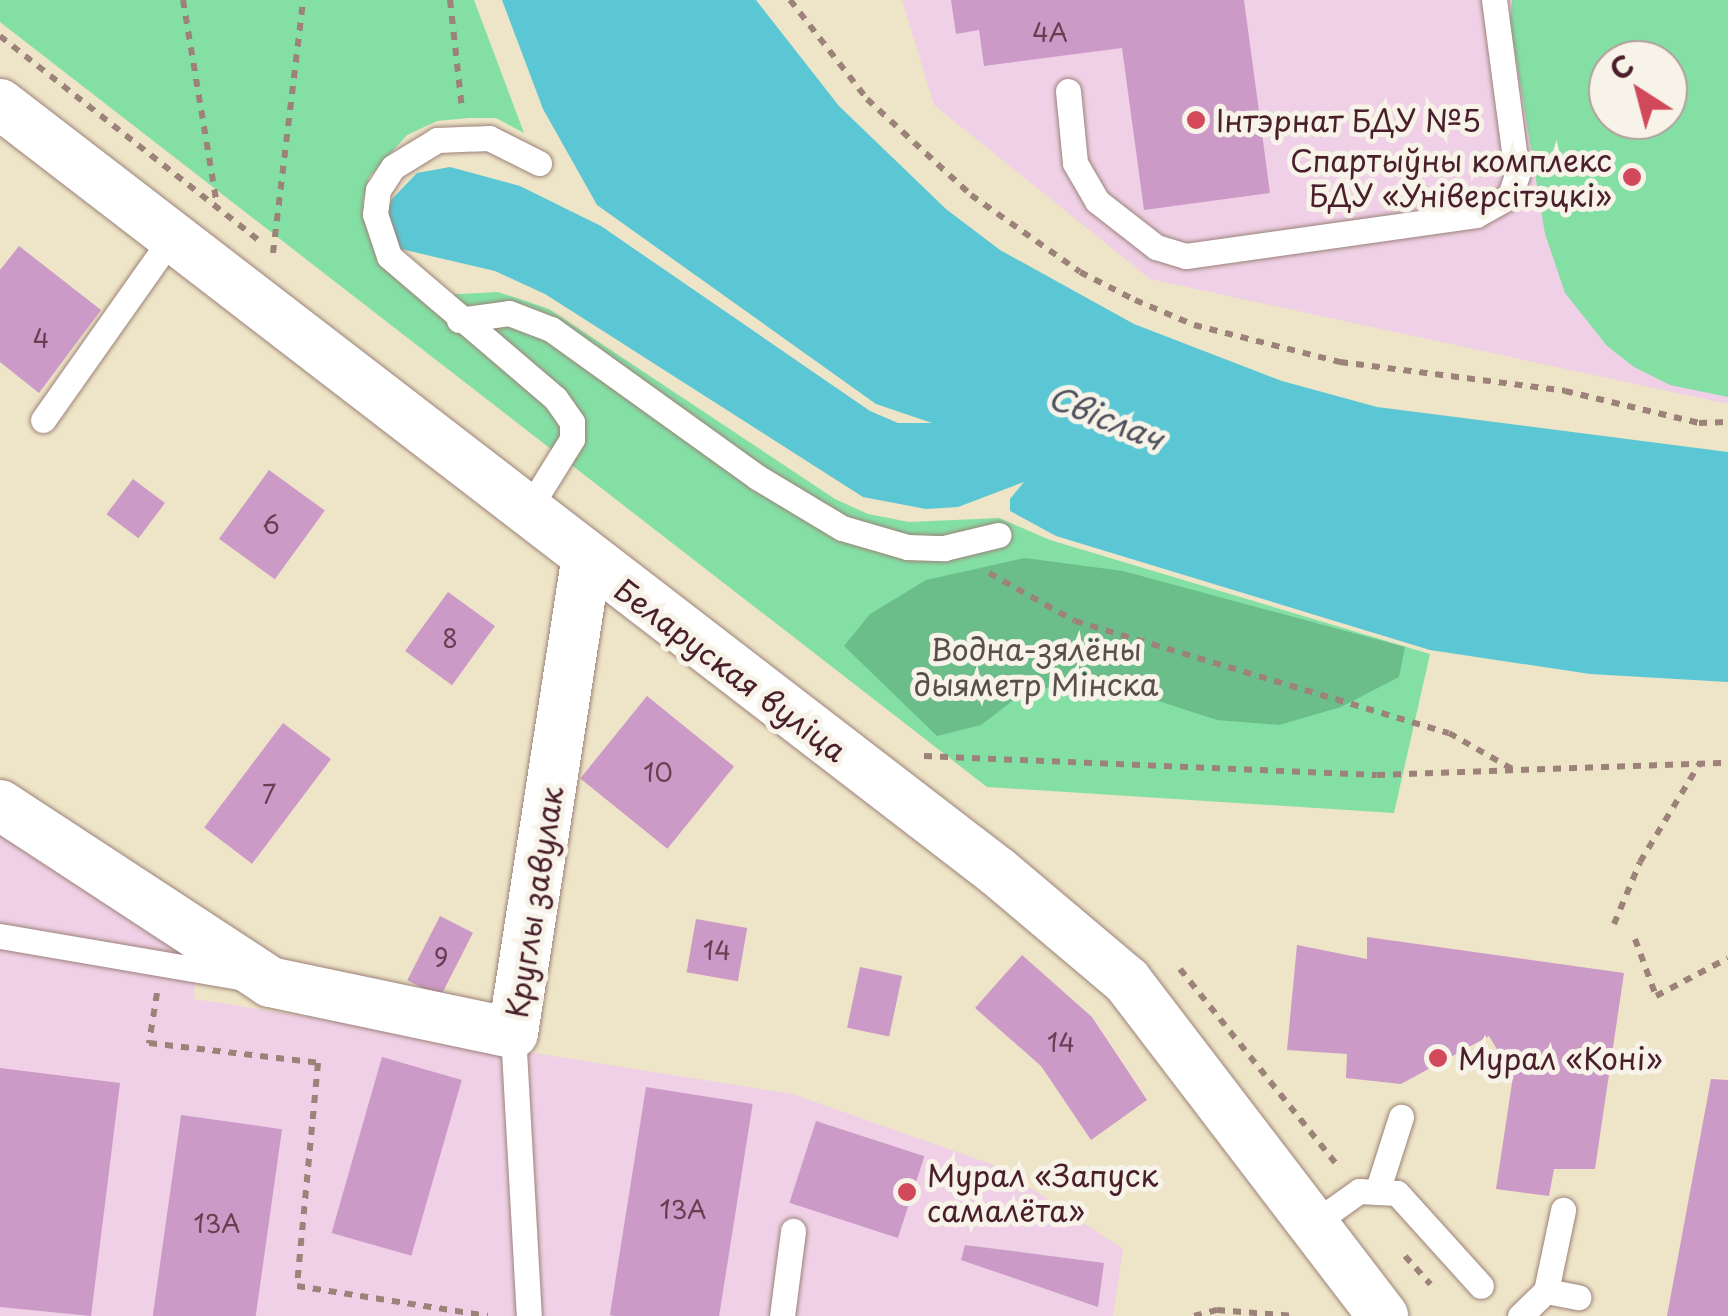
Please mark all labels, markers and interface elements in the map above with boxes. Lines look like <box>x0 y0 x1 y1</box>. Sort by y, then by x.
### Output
house number: 4А <box>1032 17 1068 47</box>
north arrow <box>1588 40 1688 140</box>
text: С <box>1600 43 1642 91</box>
place label: Інтэрнат БДУ №5 <box>1216 102 1482 138</box>
marker: Інтэрнат БДУ №5 <box>1185 109 1207 131</box>
place label: Спартыўны комплекс БДУ «Універсітэцкі» <box>1289 142 1612 212</box>
marker: Спартыўны комплекс БДУ «Універсітэцкі» <box>1621 166 1643 188</box>
house number: 4 <box>33 323 49 353</box>
water label: Свіслач <box>1043 377 1169 457</box>
house number: 6 <box>262 509 280 539</box>
street label: Беларуская вуліца <box>608 571 854 769</box>
house number: 8 <box>442 623 458 653</box>
park label: Водна-зялёны дыяметр Мінска <box>913 631 1159 702</box>
house number: 10 <box>643 757 673 787</box>
house number: 7 <box>262 779 276 809</box>
street label: Круглы завулак <box>498 783 570 1021</box>
house number: 14 <box>703 935 731 965</box>
house number: 9 <box>434 942 448 972</box>
house number: 14 <box>1047 1027 1075 1057</box>
place label: Мурал «Коні» <box>1458 1040 1663 1076</box>
marker: Мурал «Коні» <box>1427 1047 1449 1069</box>
place label: Мурал «Запуск самалёта» <box>927 1157 1159 1228</box>
marker: Мурал «Запуск самалёта» <box>896 1181 918 1203</box>
house number: 13А <box>660 1194 706 1224</box>
house number: 13А <box>194 1208 240 1238</box>

